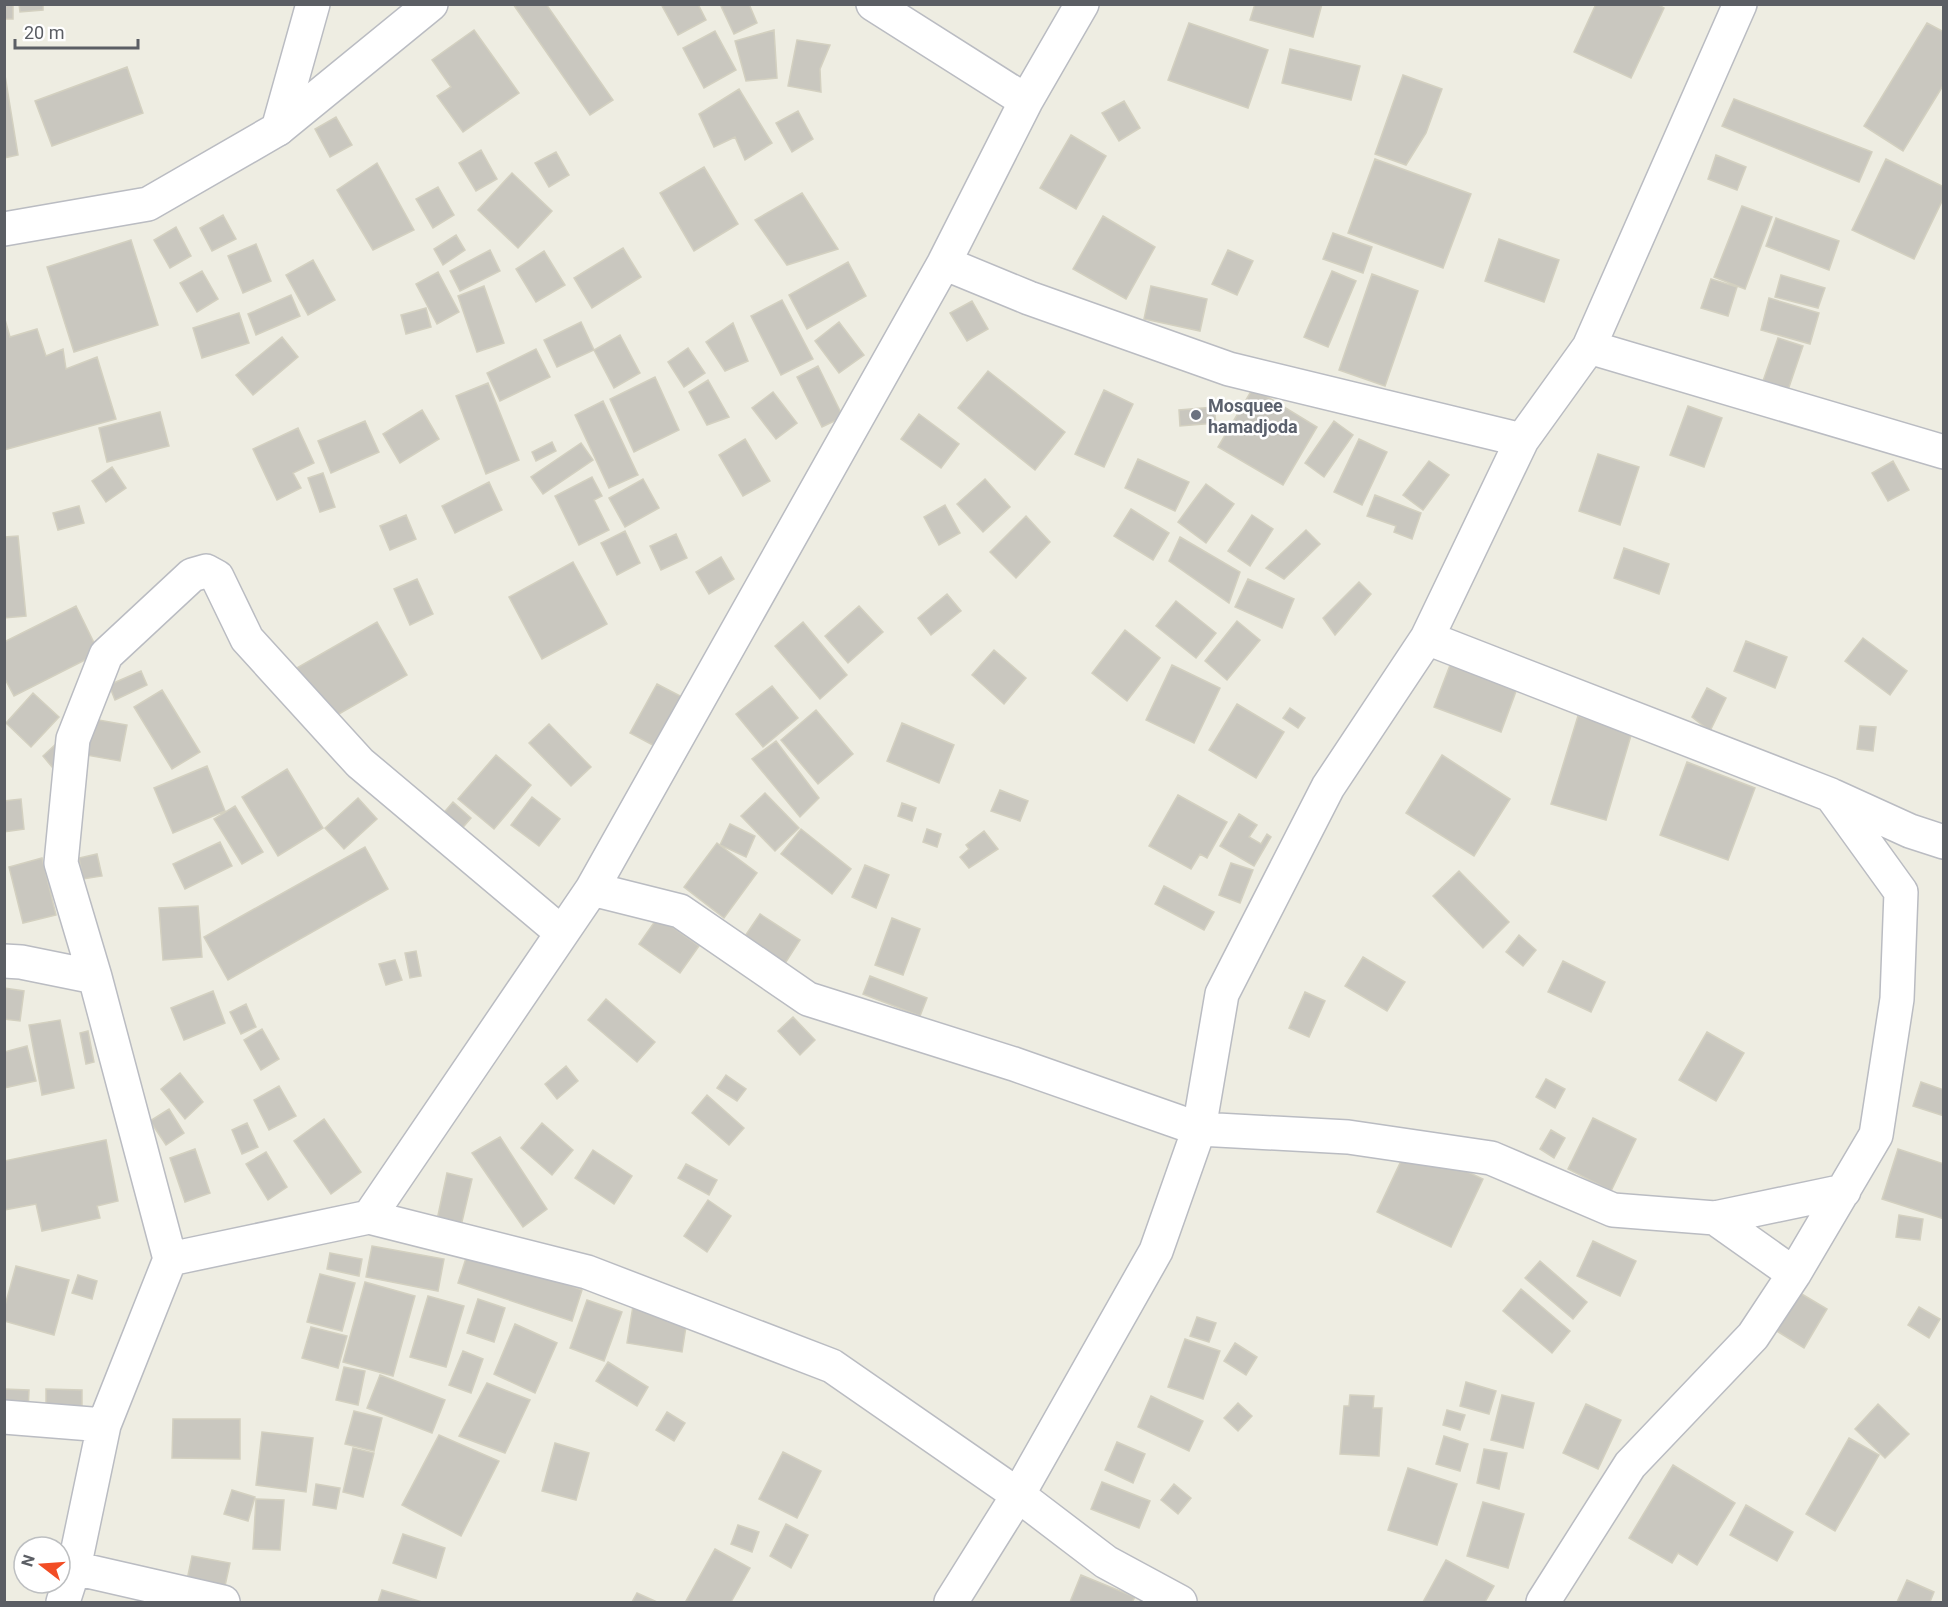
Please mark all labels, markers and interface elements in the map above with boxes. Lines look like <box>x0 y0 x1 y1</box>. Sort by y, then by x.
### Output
scale bar <box>15 12 138 50</box>
text: 20 m <box>24 22 64 43</box>
place label: Mosquee hamadjoda <box>1208 395 1298 437</box>
marker: Mosquee hamadjoda <box>1189 408 1203 422</box>
north arrow <box>12 1535 72 1595</box>
text: N <box>17 1553 39 1569</box>

